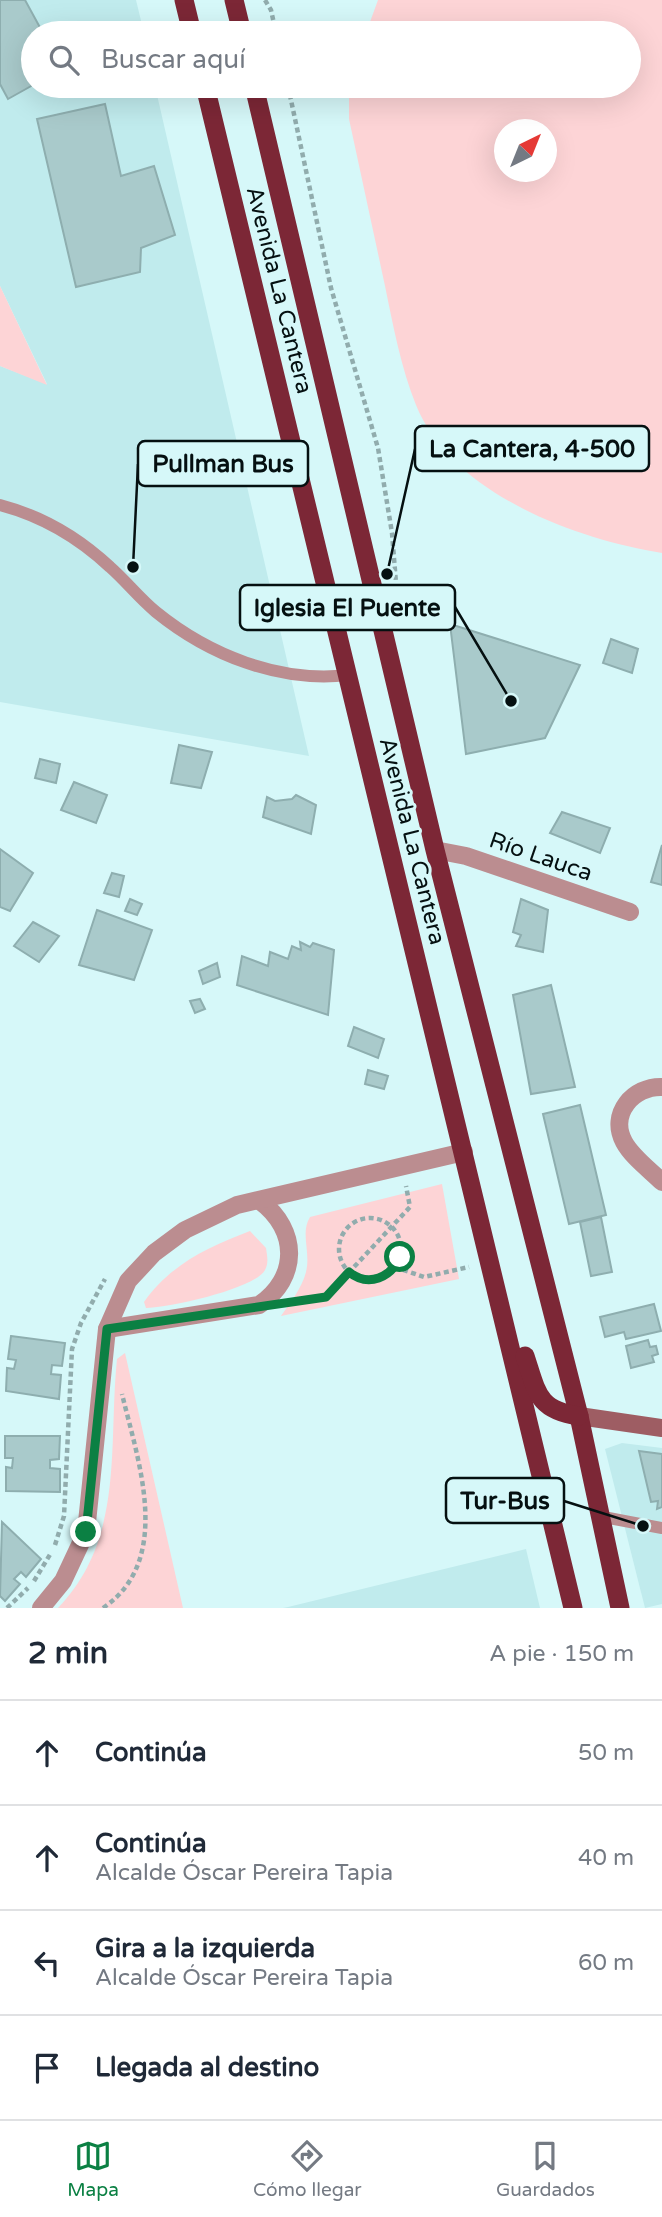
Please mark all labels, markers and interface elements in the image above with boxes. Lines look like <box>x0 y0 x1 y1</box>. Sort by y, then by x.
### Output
search box <box>21 21 641 98</box>
icon: search <box>45 41 83 79</box>
text: Buscar aquí <box>101 44 246 75</box>
north arrow <box>494 119 557 182</box>
street label: Avenida La Cantera <box>240 184 318 397</box>
callout: La Cantera, 4-500 <box>415 426 649 471</box>
text: La Cantera, 4-500 <box>429 435 635 464</box>
callout: Pullman Bus <box>138 441 308 486</box>
text: Pullman Bus <box>152 450 294 479</box>
callout: Iglesia El Puente <box>240 585 455 630</box>
text: Iglesia El Puente <box>253 594 441 623</box>
street label: Avenida La Cantera <box>373 735 451 948</box>
street label: Río Lauca <box>485 826 596 888</box>
route start <box>384 1241 415 1272</box>
callout: Tur-Bus <box>446 1478 564 1523</box>
text: Tur-Bus <box>459 1487 550 1516</box>
route end <box>70 1516 101 1547</box>
text: 2 min <box>28 1635 108 1672</box>
text: A pie · 150 m <box>489 1640 634 1668</box>
icon: ahead <box>28 1734 66 1772</box>
text: Continúa <box>95 1737 207 1768</box>
text: 50 m <box>578 1739 634 1767</box>
text: Continúa <box>95 1828 207 1859</box>
icon: ahead <box>28 1839 66 1877</box>
text: 40 m <box>578 1844 634 1872</box>
text: Alcalde Óscar Pereira Tapia <box>95 1859 393 1887</box>
text: Gira a la izquierda <box>95 1933 315 1964</box>
icon: left <box>28 1944 66 1982</box>
text: 60 m <box>578 1949 634 1977</box>
text: Alcalde Óscar Pereira Tapia <box>95 1964 393 1992</box>
icon: arrive <box>28 2049 66 2087</box>
text: Llegada al destino <box>95 2052 319 2083</box>
tab: Mapa <box>67 2137 119 2201</box>
tab: Cómo llegar <box>253 2137 362 2201</box>
tab: Guardados <box>496 2137 595 2201</box>

